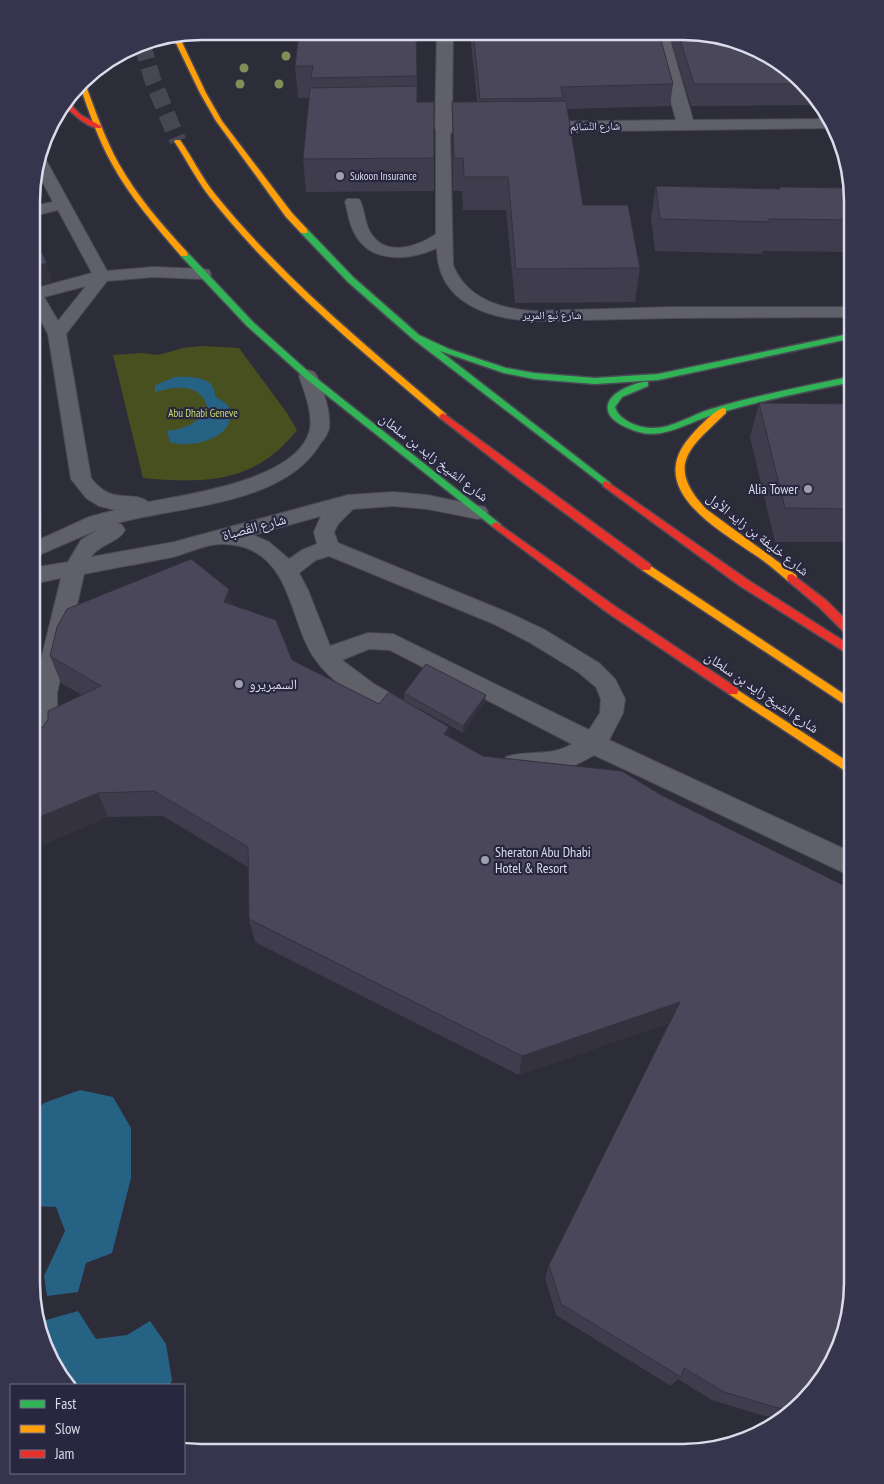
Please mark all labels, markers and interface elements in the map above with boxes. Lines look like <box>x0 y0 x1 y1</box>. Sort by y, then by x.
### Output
street label: شارع النَّسَائِم <box>570 119 620 134</box>
place label: Sukoon Insurance <box>350 169 417 183</box>
marker: Sukoon Insurance <box>334 170 346 182</box>
street label: شارع نَبع المرِير <box>521 308 582 323</box>
park label: Abu Dhabi Geneve <box>168 406 238 420</box>
street label: شارع الشيخ زايد بن سلطان <box>375 409 492 506</box>
place label: Alia Tower <box>748 480 798 498</box>
marker: Alia Tower <box>802 483 814 495</box>
street label: شارع خليفة بن زايد الأول <box>702 488 813 580</box>
street label: شارع القَصباة <box>220 510 288 545</box>
street label: شارع الشيخ زايد بن سلطان <box>701 647 823 738</box>
place label: السمبريرو <box>249 675 297 693</box>
marker: السمبريرو <box>233 678 245 690</box>
place label: Sheraton Abu Dhabi Hotel & Resort <box>495 843 591 877</box>
marker: Sheraton Abu Dhabi Hotel & Resort <box>479 854 491 866</box>
legend <box>10 1384 185 1474</box>
text: Fast <box>55 1394 76 1413</box>
text: Slow <box>55 1419 80 1438</box>
text: Jam <box>54 1444 74 1463</box>

